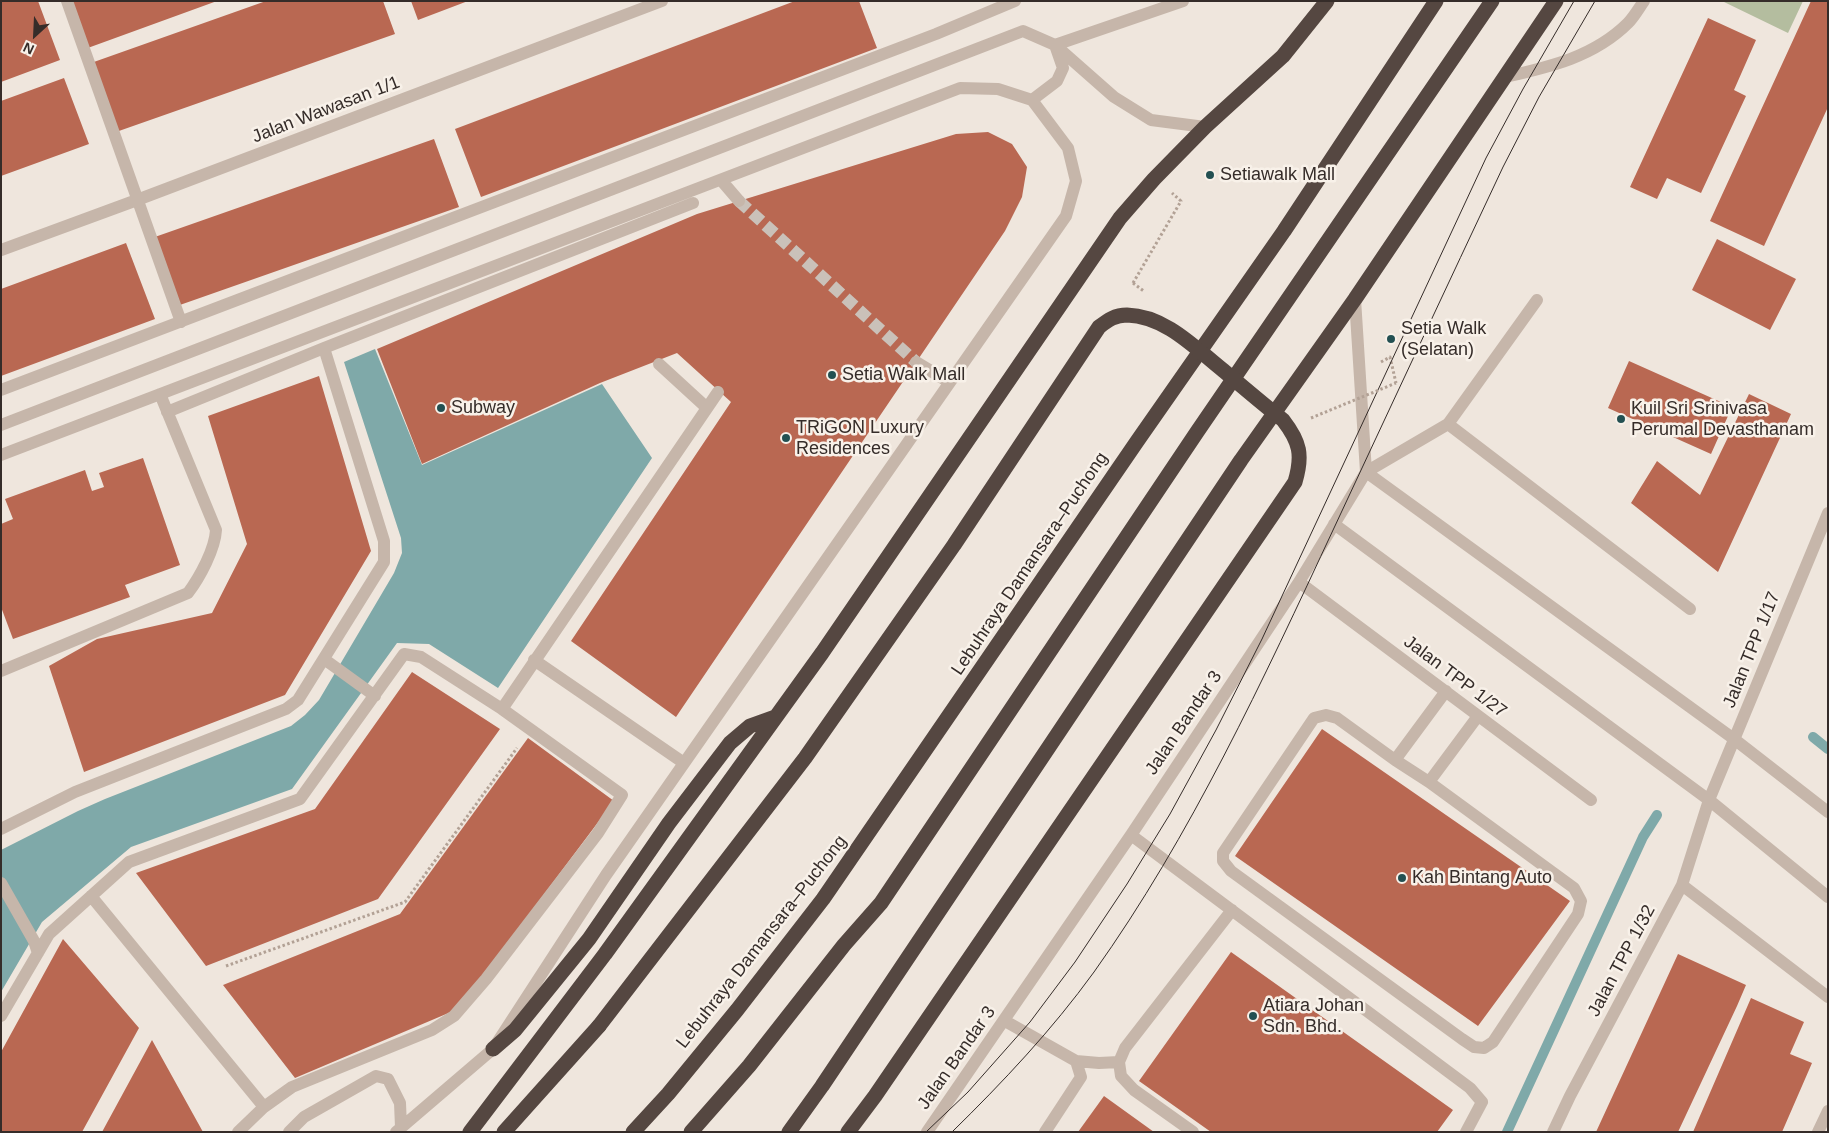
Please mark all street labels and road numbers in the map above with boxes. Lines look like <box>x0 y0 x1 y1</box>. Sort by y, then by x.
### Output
street label: Jalan Wawasan 1/1 <box>249 72 403 148</box>
street label: Lebuhraya Damansara–Puchong <box>947 448 1113 680</box>
street label: Jalan TPP 1/17 <box>1719 589 1785 711</box>
street label: Jalan TPP 1/27 <box>1399 631 1511 723</box>
street label: Jalan Bandar 3 <box>1141 667 1227 779</box>
street label: Lebuhraya Damansara–Puchong <box>672 831 852 1053</box>
street label: Jalan TPP 1/32 <box>1584 902 1660 1020</box>
street label: Jalan Bandar 3 <box>913 1002 1001 1114</box>

